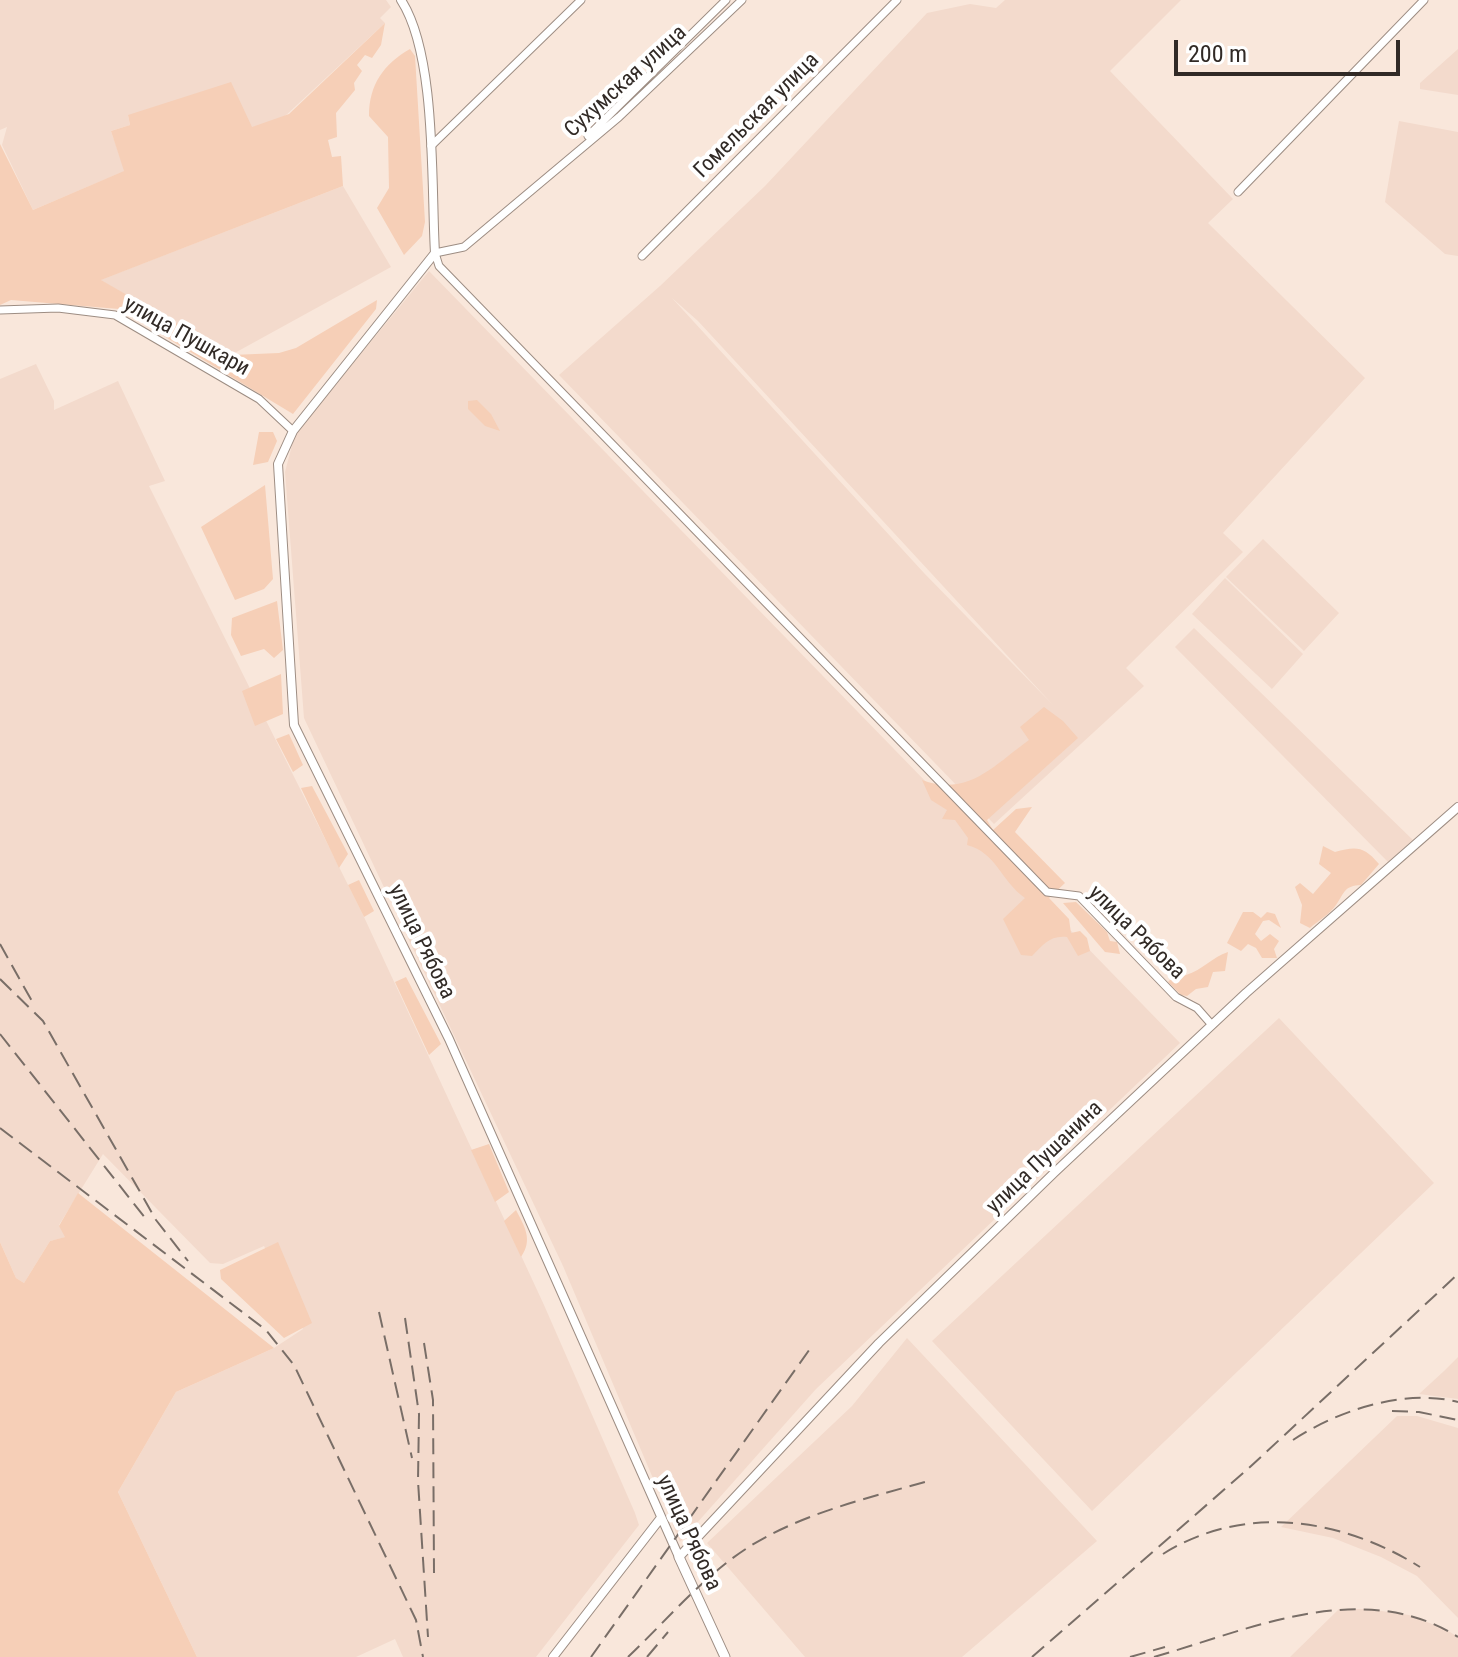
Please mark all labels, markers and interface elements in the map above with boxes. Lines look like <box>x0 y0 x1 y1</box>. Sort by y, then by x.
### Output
street label: Сухумская улица <box>560 20 692 144</box>
scale bar <box>1178 24 1404 74</box>
text: 200 m <box>1188 40 1247 68</box>
street label: Гомельская улица <box>689 48 825 184</box>
street label: улица Пушкари <box>118 292 254 382</box>
street label: улица Рябова <box>382 880 460 1004</box>
street label: улица Рябова <box>1082 880 1190 986</box>
street label: улица Пушанина <box>981 1096 1109 1220</box>
street label: улица Рябова <box>650 1471 726 1595</box>

